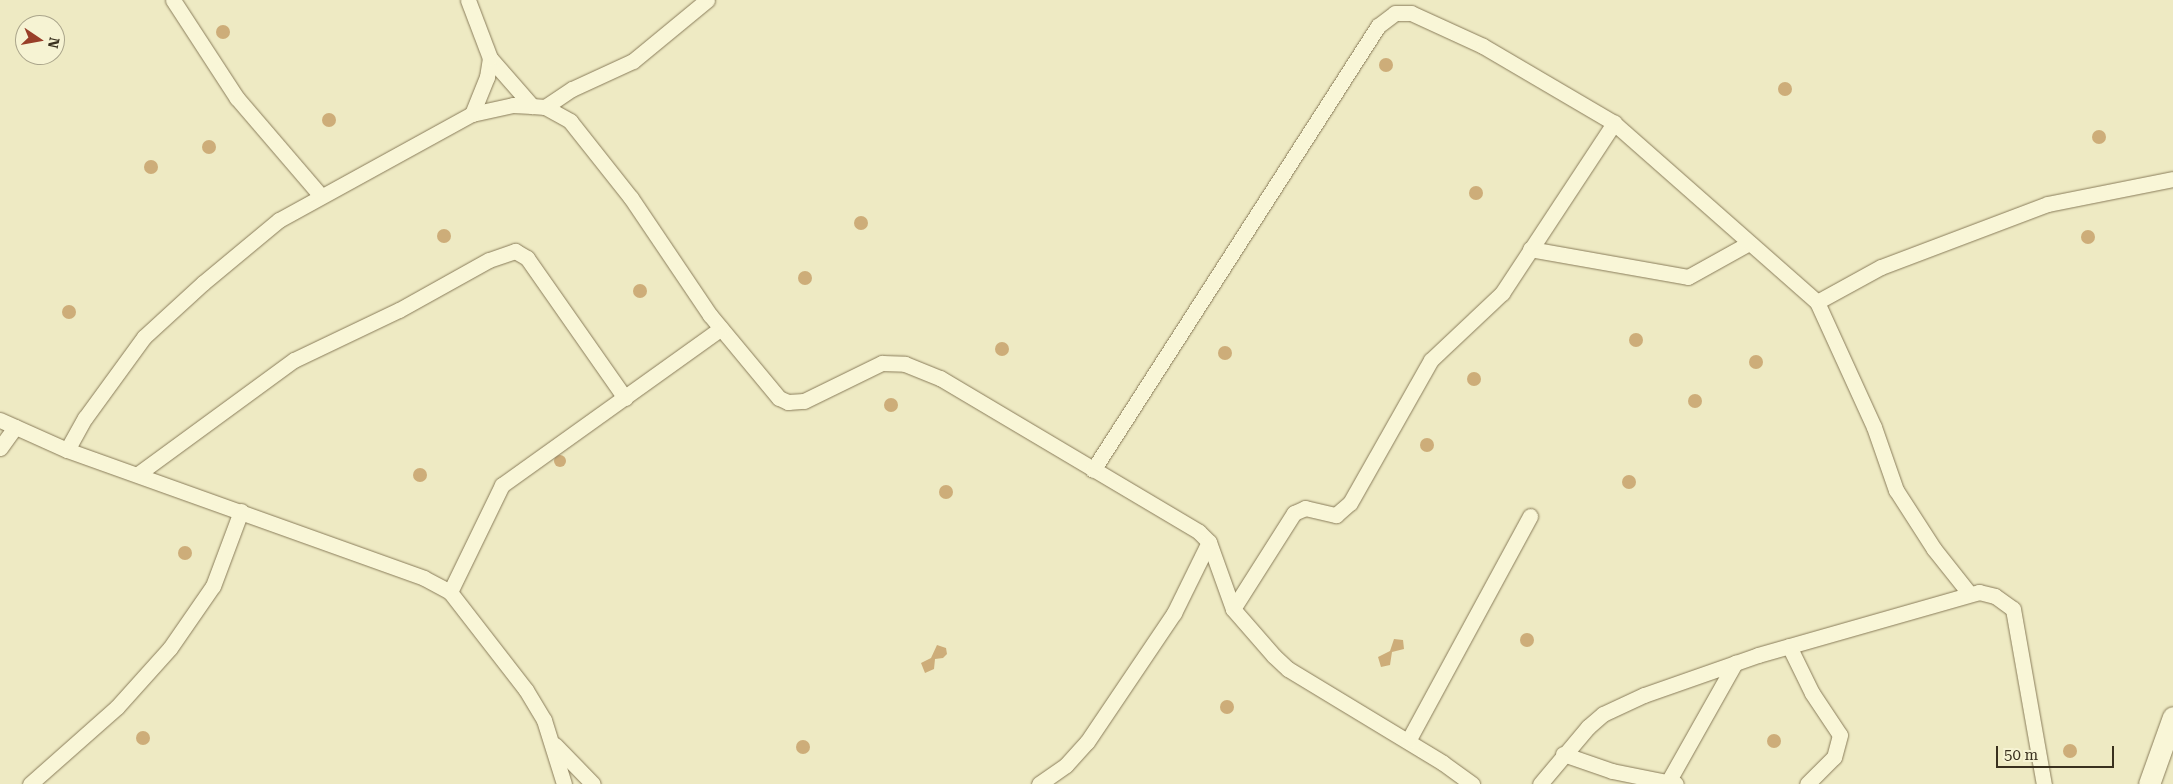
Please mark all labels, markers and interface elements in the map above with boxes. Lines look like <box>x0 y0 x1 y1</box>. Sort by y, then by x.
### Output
north arrow <box>15 15 65 65</box>
text: N <box>45 36 63 50</box>
scale bar <box>1998 736 2116 768</box>
text: 50 m <box>2004 746 2038 764</box>

